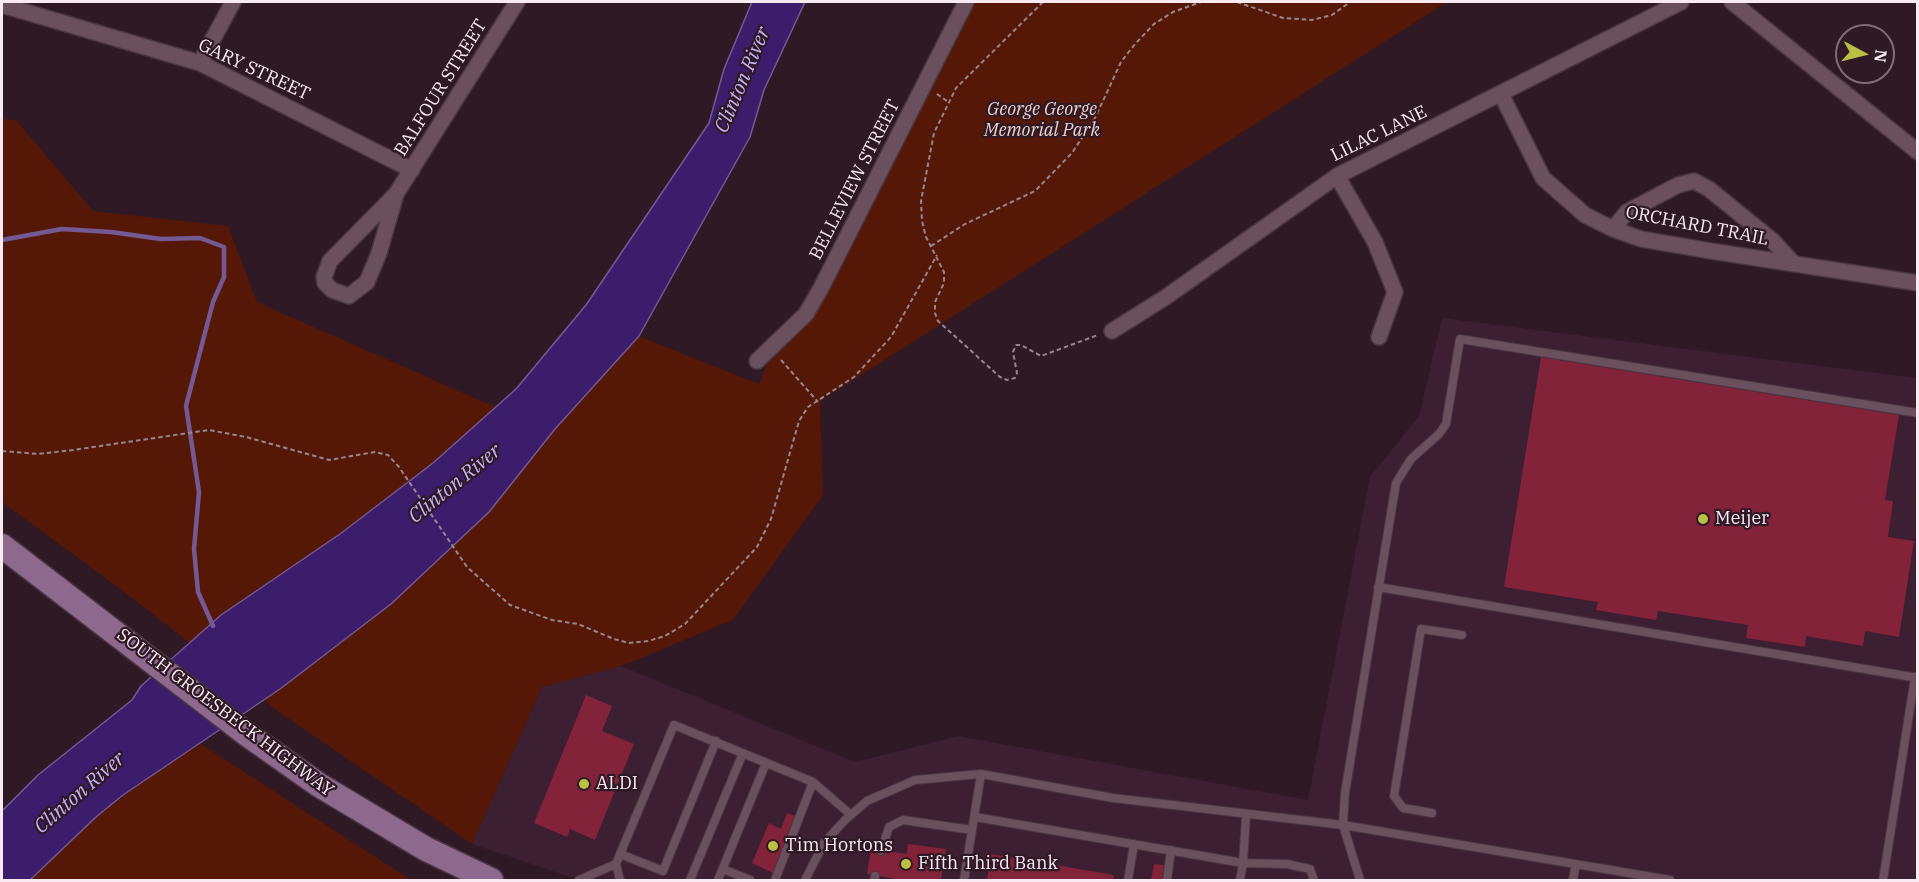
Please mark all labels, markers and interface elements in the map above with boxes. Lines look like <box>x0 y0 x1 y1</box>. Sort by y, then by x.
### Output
street label: BALFOUR STREET <box>390 16 492 160</box>
water label: Clinton River <box>710 24 776 136</box>
north arrow <box>1835 24 1895 84</box>
street label: GARY STREET <box>195 35 313 105</box>
text: N <box>1870 48 1892 63</box>
street label: BELLEVIEW STREET <box>805 96 905 264</box>
park label: George George Memorial Park <box>984 99 1100 142</box>
street label: LILAC LANE <box>1327 101 1431 167</box>
street label: ORCHARD TRAIL <box>1624 202 1770 250</box>
water label: Clinton River <box>404 439 506 529</box>
place label: Meijer <box>1715 508 1769 530</box>
marker: Meijer <box>1696 512 1710 526</box>
street label: SOUTH GROESBECK HIGHWAY <box>112 624 338 802</box>
water label: Clinton River <box>30 747 130 839</box>
place label: ALDI <box>596 773 638 795</box>
marker: ALDI <box>577 777 591 791</box>
place label: Tim Hortons <box>785 835 893 857</box>
marker: Tim Hortons <box>766 839 780 853</box>
place label: Fifth Third Bank <box>918 853 1058 875</box>
marker: Fifth Third Bank <box>899 857 913 871</box>

